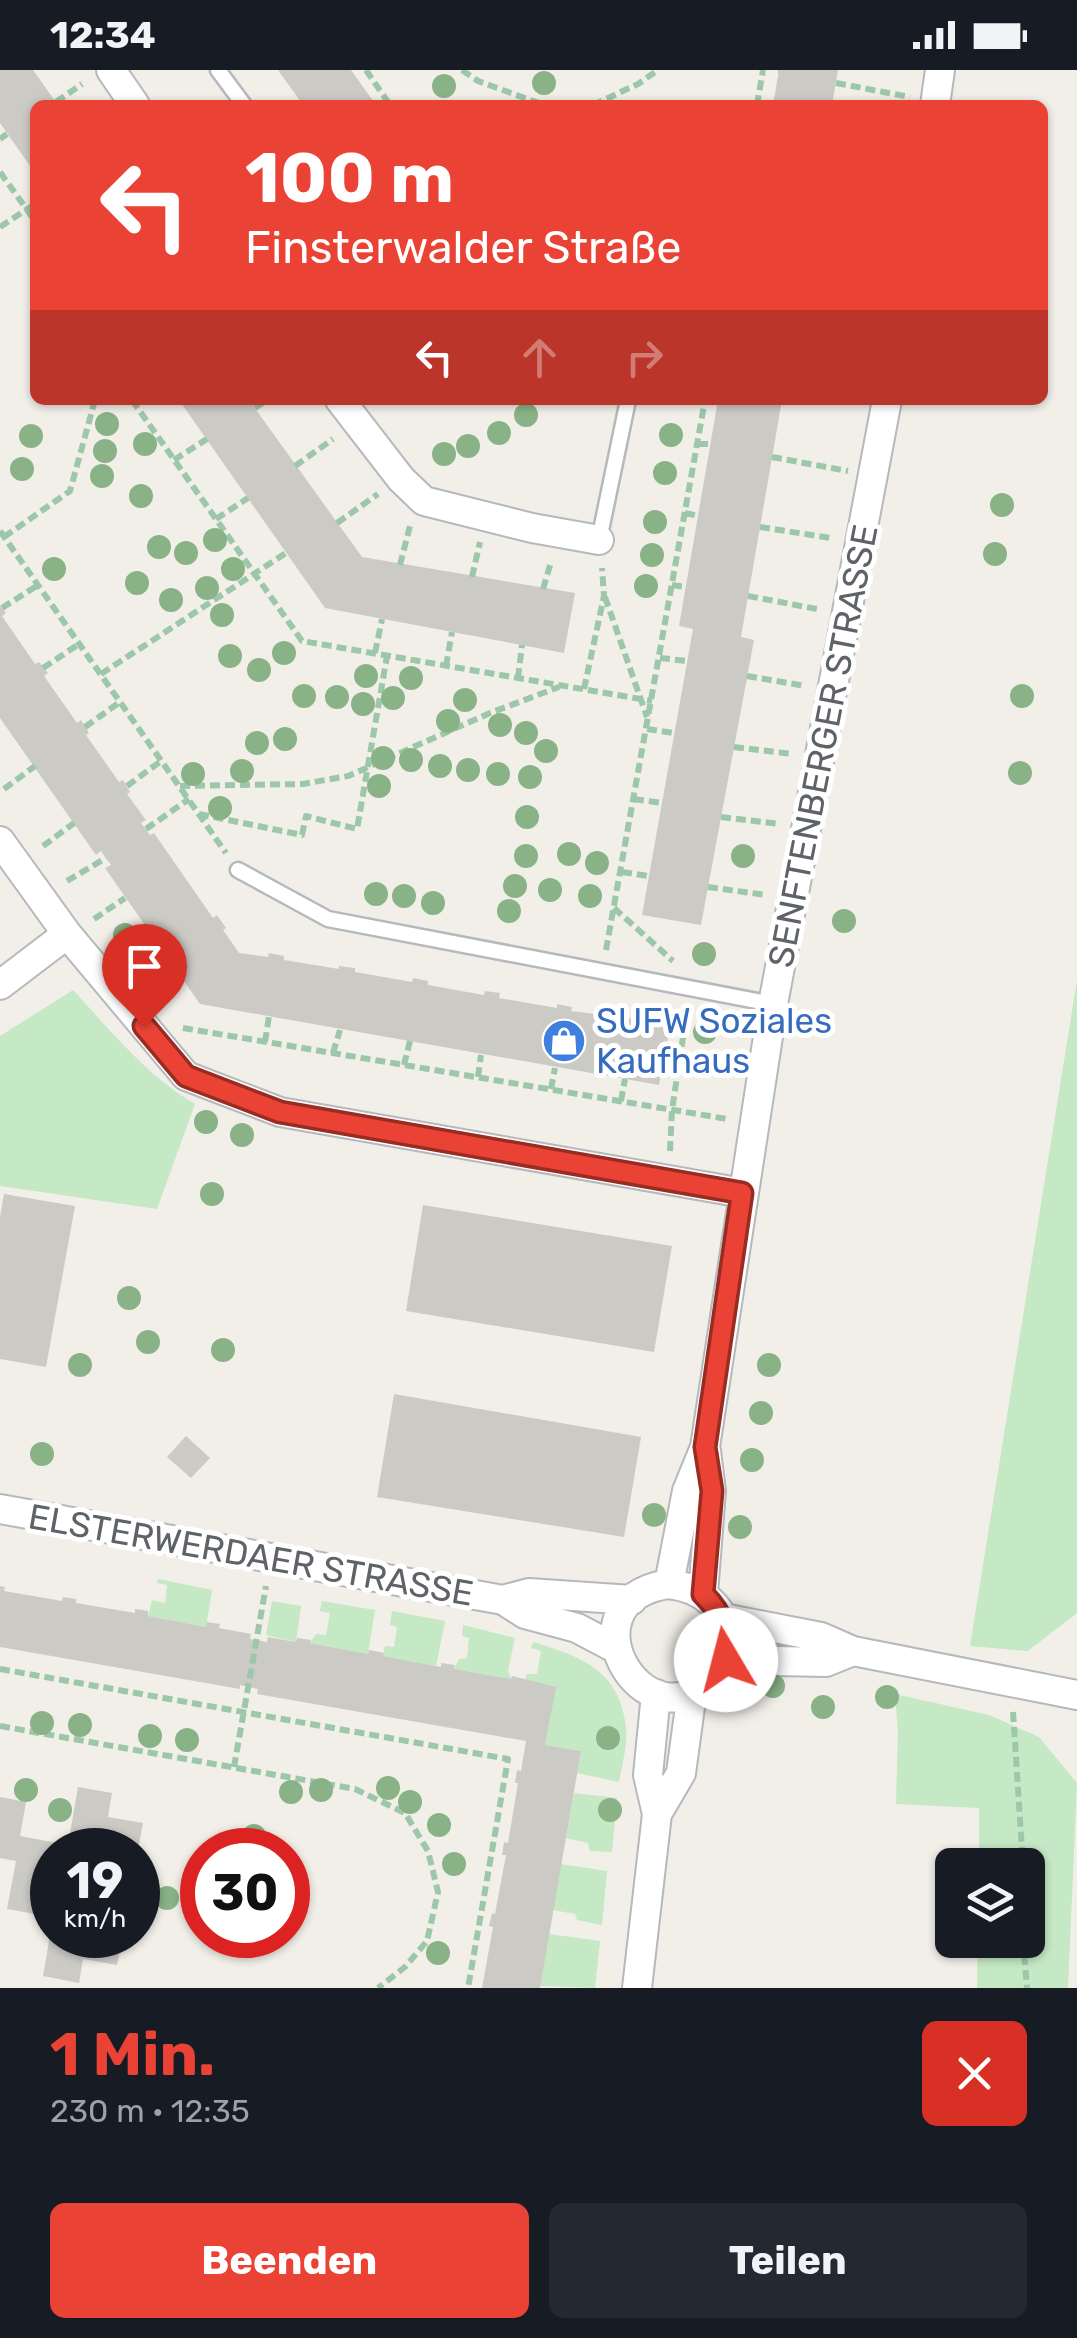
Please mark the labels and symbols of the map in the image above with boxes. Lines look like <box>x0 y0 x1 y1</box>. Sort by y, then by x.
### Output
street label: SENFTENBERGER STRASSE <box>759 521 887 971</box>
pin <box>102 924 187 1027</box>
place label: SUFW Soziales Kaufhaus <box>596 1000 832 1082</box>
shop icon: SUFW Soziales Kaufhaus <box>541 1018 587 1064</box>
street label: ELSTERWERDAER STRASSE <box>25 1495 477 1615</box>
position arrow <box>674 1608 778 1712</box>
speed limit sign: 30 <box>180 1828 310 1958</box>

